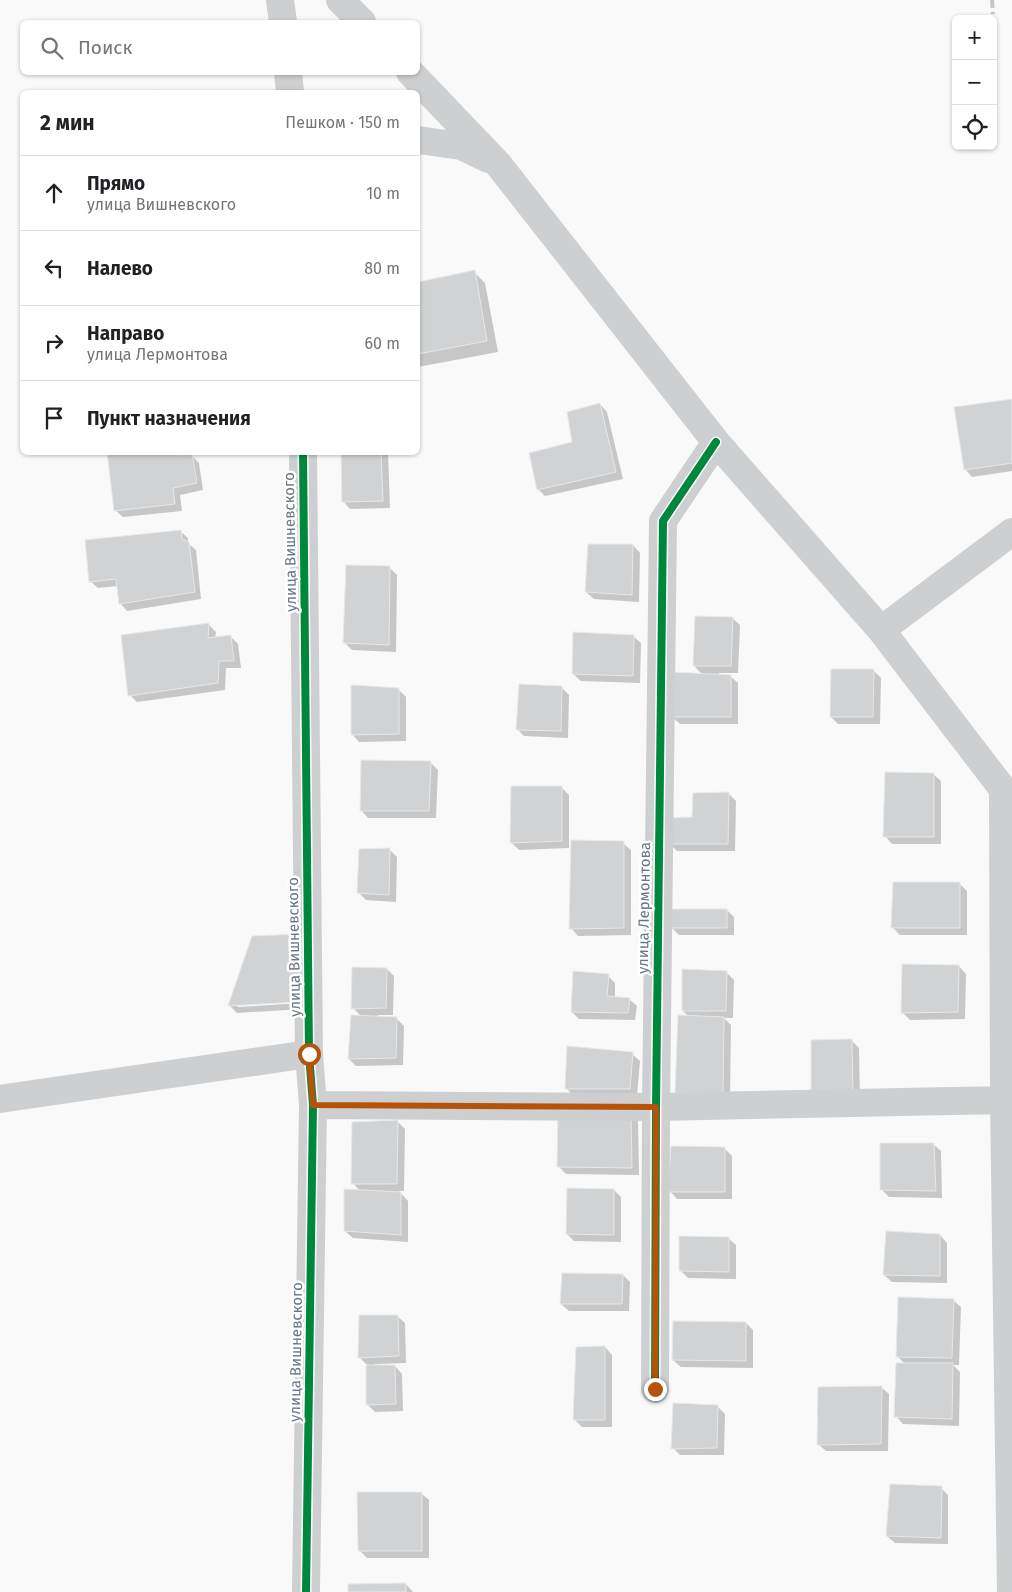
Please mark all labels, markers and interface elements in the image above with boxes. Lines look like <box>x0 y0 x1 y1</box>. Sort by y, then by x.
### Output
map controls <box>952 15 997 150</box>
button: + <box>952 15 997 60</box>
search box <box>20 20 420 75</box>
icon: search <box>38 34 66 62</box>
text: Поиск <box>78 36 132 59</box>
button: − <box>952 60 997 105</box>
button: locate <box>952 105 997 150</box>
text: 2 мин <box>40 110 95 136</box>
text: Пешком · 150 m <box>285 113 400 132</box>
text: Прямо <box>87 172 145 195</box>
icon: ahead <box>40 179 68 207</box>
text: 10 m <box>366 184 400 203</box>
text: улица Вишневского <box>87 195 236 214</box>
icon: left <box>40 254 68 282</box>
text: Налево <box>87 257 153 280</box>
text: 80 m <box>364 259 400 278</box>
text: Направо <box>87 322 164 345</box>
icon: right <box>40 329 68 357</box>
text: 60 m <box>365 334 400 353</box>
text: улица Лермонтова <box>87 345 228 364</box>
icon: arrive <box>40 404 68 432</box>
text: Пункт назначения <box>87 407 251 430</box>
street label: улица Вишневского <box>280 472 300 612</box>
street label: улица Лермонтова <box>634 842 654 974</box>
street label: улица Вишневского <box>284 877 304 1017</box>
route start <box>298 1043 321 1066</box>
street label: улица Вишневского <box>286 1282 306 1422</box>
route end <box>644 1378 667 1401</box>

